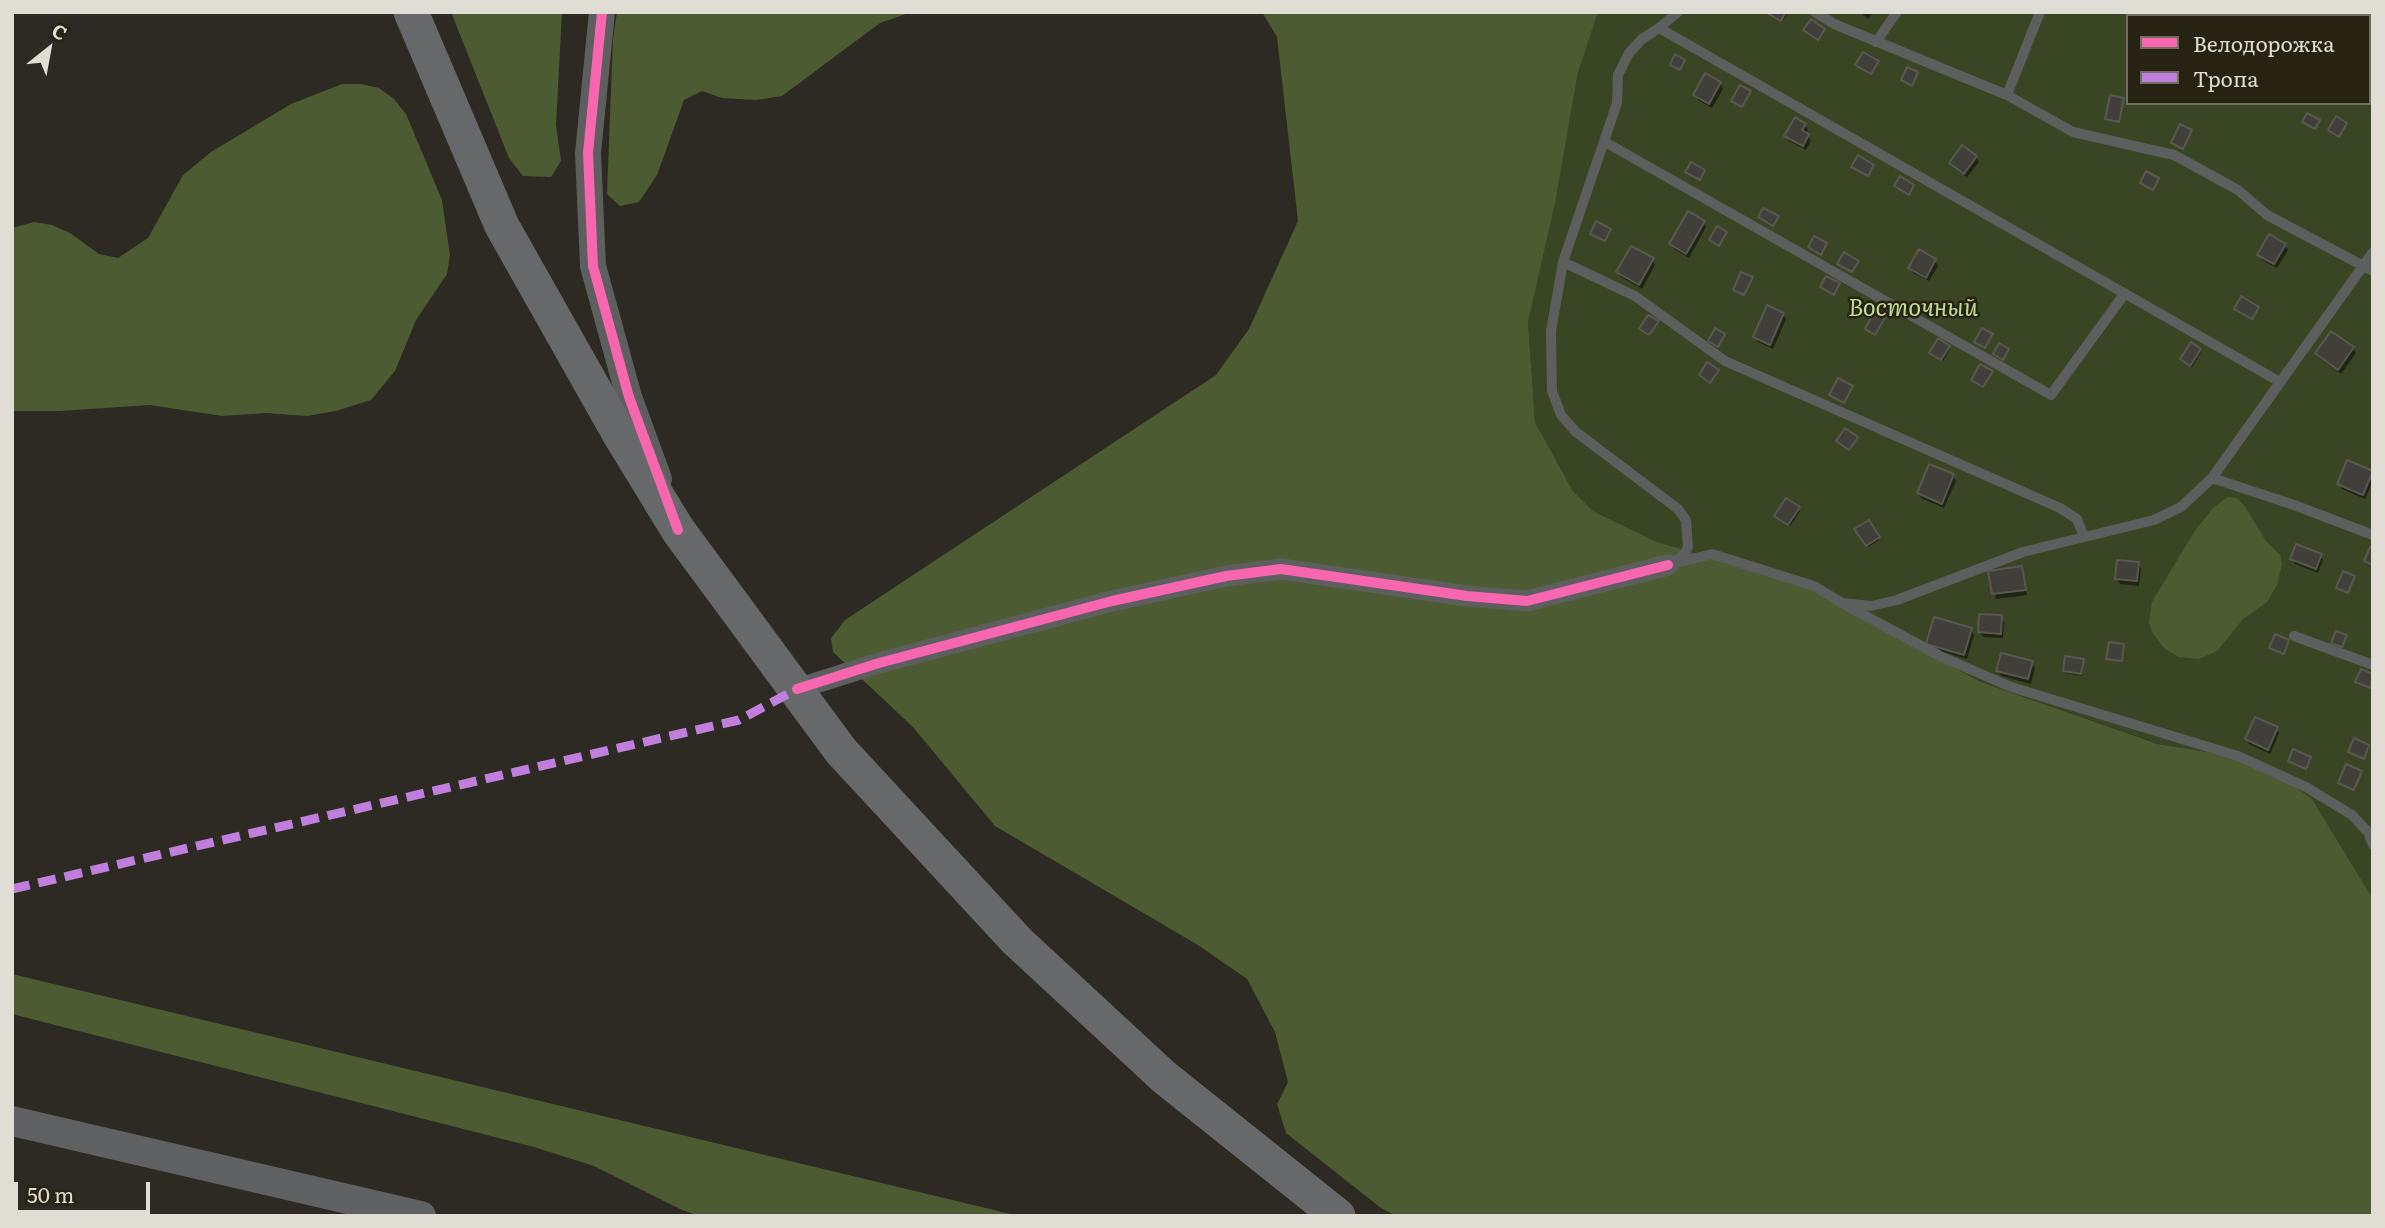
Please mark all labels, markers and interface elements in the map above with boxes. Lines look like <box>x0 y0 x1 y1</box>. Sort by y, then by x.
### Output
north arrow <box>14 14 84 84</box>
legend <box>2126 14 2371 105</box>
text: С <box>47 16 73 46</box>
text: Велодорожка <box>2193 27 2334 58</box>
text: Тропа <box>2193 62 2258 93</box>
park label: Восточный <box>1848 295 1978 323</box>
scale bar <box>18 1168 154 1212</box>
text: 50 m <box>27 1178 74 1209</box>

